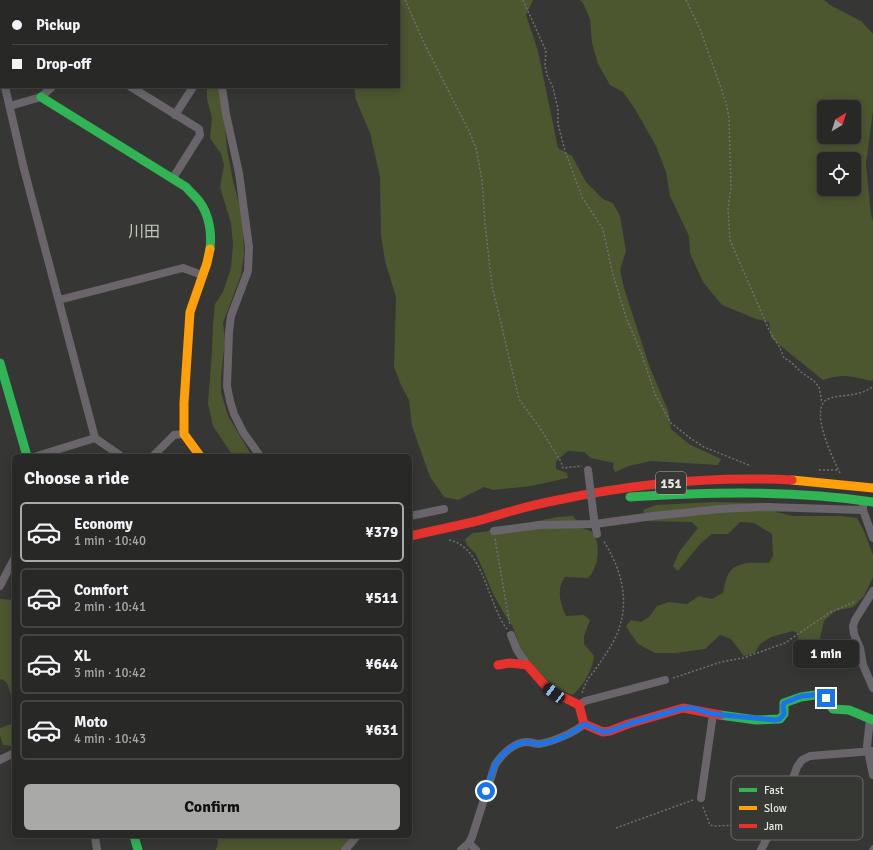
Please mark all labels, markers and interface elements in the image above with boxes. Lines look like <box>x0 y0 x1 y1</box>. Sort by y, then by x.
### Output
text: Pickup <box>36 16 80 34</box>
text: Drop-off <box>36 55 91 73</box>
north arrow <box>817 100 861 144</box>
map controls <box>817 100 861 196</box>
button: locate <box>817 152 861 196</box>
district label: 川田 <box>128 222 160 242</box>
text: Choose a ride <box>24 467 129 489</box>
road number: 151 <box>656 472 686 494</box>
icon: car <box>26 514 62 550</box>
text: Economy <box>74 515 133 533</box>
text: ¥379 <box>366 523 398 541</box>
text: 1 min · 10:40 <box>74 533 146 549</box>
icon: car <box>26 580 62 616</box>
text: Comfort <box>74 581 128 599</box>
text: ¥511 <box>366 589 398 607</box>
text: 2 min · 10:41 <box>74 599 146 615</box>
callout: 1 min <box>793 640 859 668</box>
icon: car <box>26 646 62 682</box>
text: 1 min <box>810 646 842 662</box>
text: XL <box>74 647 91 665</box>
text: ¥644 <box>366 655 398 673</box>
text: 3 min · 10:42 <box>74 665 146 681</box>
car <box>541 681 567 705</box>
route end <box>817 689 835 707</box>
icon: car <box>26 712 62 748</box>
text: Moto <box>74 713 108 731</box>
text: ¥631 <box>366 721 398 739</box>
text: 4 min · 10:43 <box>74 731 146 747</box>
legend <box>731 776 863 840</box>
route start <box>477 782 495 800</box>
button: Confirm <box>24 784 400 830</box>
text: Fast <box>764 784 784 797</box>
text: Slow <box>764 802 787 815</box>
text: Jam <box>764 820 783 833</box>

